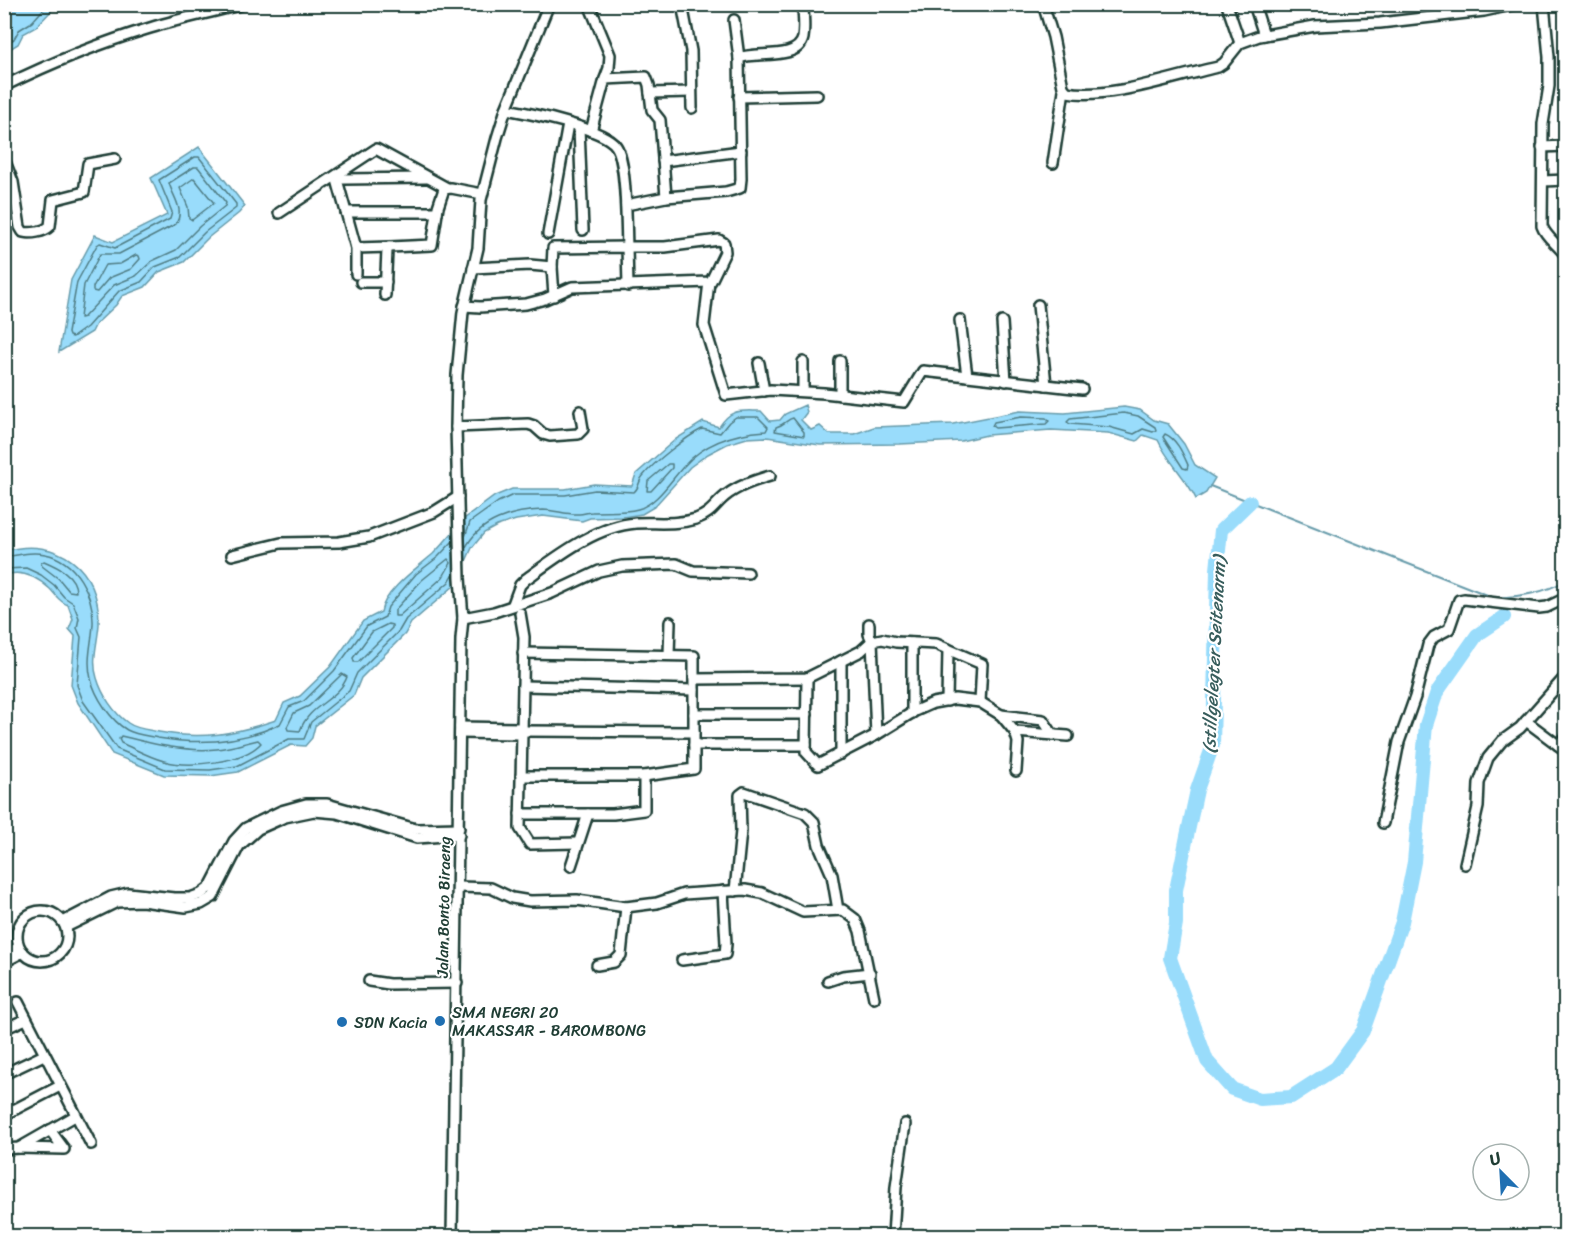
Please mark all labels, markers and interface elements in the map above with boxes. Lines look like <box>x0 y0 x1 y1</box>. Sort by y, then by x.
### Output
water label: (stillgelegter Seitenarm) <box>1193 552 1235 754</box>
street label: Jalan Bonto Biraeng <box>428 836 459 979</box>
place label: SMA NEGRI 20 MAKASSAR - BAROMBONG <box>452 998 646 1045</box>
place label: SDN Kacia <box>354 1008 427 1037</box>
marker: SMA NEGRI 20 MAKASSAR - BAROMBONG <box>433 1014 447 1028</box>
marker: SDN Kacia <box>335 1015 349 1029</box>
north arrow <box>1471 1142 1531 1202</box>
text: U <box>1484 1143 1507 1174</box>

